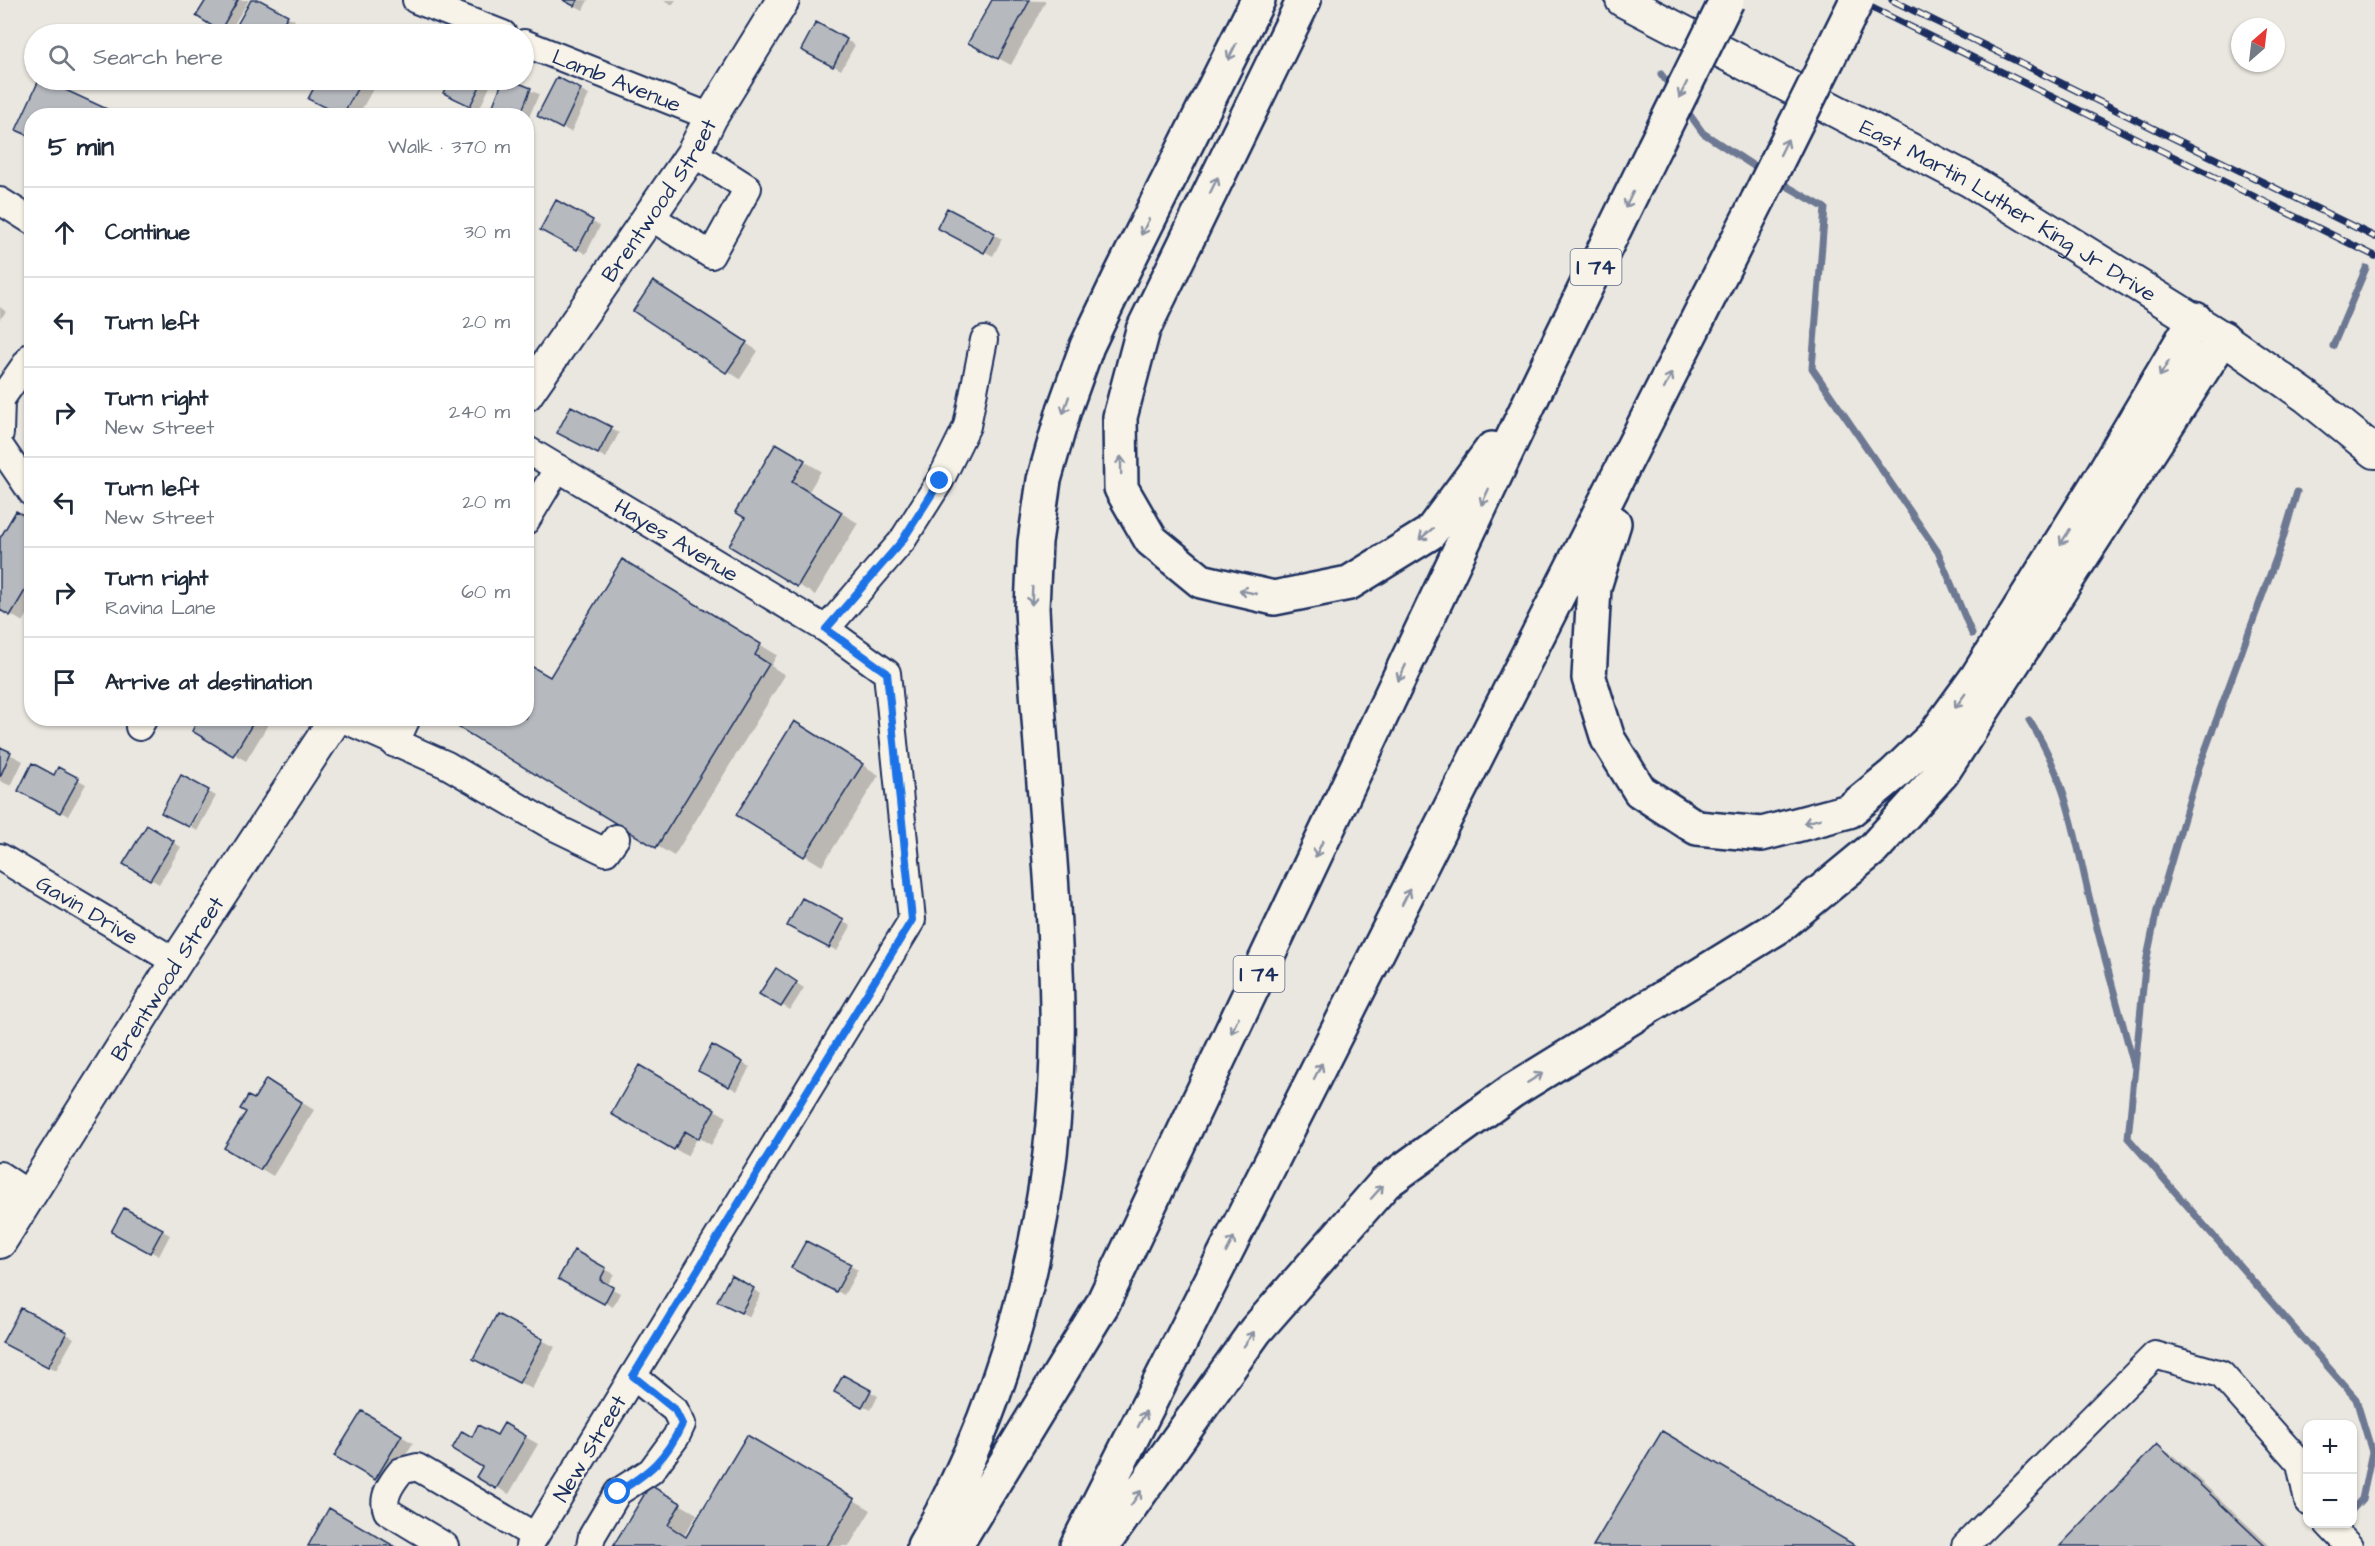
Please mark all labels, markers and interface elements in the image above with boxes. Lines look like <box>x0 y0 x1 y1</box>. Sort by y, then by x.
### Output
north arrow <box>2231 18 2285 72</box>
search box <box>24 24 534 90</box>
icon: search <box>45 41 78 74</box>
text: Search here <box>93 42 223 73</box>
street label: Lamb Avenue <box>547 42 686 121</box>
one-way arrow <box>1226 43 1237 61</box>
one-way arrow <box>1676 81 1688 99</box>
street label: East Martin Luther King Jr Drive <box>1854 112 2162 310</box>
street label: Brentwood Street <box>595 114 725 289</box>
text: 5 min <box>48 129 114 165</box>
text: Walk · 370 m <box>388 133 510 161</box>
one-way arrow <box>1778 139 1790 156</box>
one-way arrow <box>1208 176 1220 194</box>
one-way arrow <box>1622 191 1634 209</box>
icon: ahead <box>48 216 81 249</box>
text: Continue <box>105 217 190 248</box>
text: 30 m <box>464 218 510 246</box>
one-way arrow <box>1139 218 1151 236</box>
road number: I 74 <box>1570 249 1622 285</box>
icon: left <box>48 306 81 339</box>
text: Turn left <box>105 307 199 338</box>
text: 20 m <box>462 308 510 336</box>
one-way arrow <box>2157 360 2169 377</box>
one-way arrow <box>1662 373 1674 391</box>
text: Turn right <box>105 383 208 414</box>
one-way arrow <box>1059 395 1070 414</box>
icon: right <box>48 396 81 429</box>
text: 240 m <box>449 398 510 426</box>
text: New Street <box>105 414 214 442</box>
one-way arrow <box>1115 456 1127 476</box>
route end <box>926 467 952 493</box>
text: Turn left <box>105 473 199 504</box>
icon: left <box>48 486 81 519</box>
one-way arrow <box>1479 487 1491 505</box>
text: 20 m <box>462 488 510 516</box>
street label: Hayes Avenue <box>608 492 744 590</box>
text: New Street <box>105 504 214 532</box>
one-way arrow <box>1418 527 1434 540</box>
one-way arrow <box>2058 528 2070 545</box>
text: Turn right <box>105 563 208 594</box>
icon: right <box>48 576 81 609</box>
text: 60 m <box>461 578 510 606</box>
one-way arrow <box>1027 585 1038 605</box>
one-way arrow <box>1239 585 1258 597</box>
text: Ravina Lane <box>105 594 216 622</box>
one-way arrow <box>1395 664 1407 682</box>
icon: arrive <box>48 666 81 699</box>
text: Arrive at destination <box>105 667 312 698</box>
one-way arrow <box>1953 692 1966 708</box>
one-way arrow <box>1803 815 1822 827</box>
one-way arrow <box>1312 840 1324 858</box>
street label: Gavin Drive <box>30 868 144 953</box>
one-way arrow <box>1400 889 1412 906</box>
street label: Brentwood Street <box>104 890 232 1067</box>
road number: I 74 <box>1234 956 1284 992</box>
one-way arrow <box>1228 1016 1240 1034</box>
one-way arrow <box>1312 1063 1324 1080</box>
one-way arrow <box>1526 1071 1543 1084</box>
one-way arrow <box>1370 1185 1384 1200</box>
one-way arrow <box>1224 1237 1236 1254</box>
one-way arrow <box>1243 1332 1255 1348</box>
street label: New Street <box>546 1389 635 1508</box>
one-way arrow <box>1136 1411 1148 1428</box>
map controls <box>2303 1420 2357 1528</box>
button: + <box>2303 1420 2357 1474</box>
button: − <box>2303 1474 2357 1528</box>
route start <box>604 1478 630 1504</box>
one-way arrow <box>1130 1491 1142 1507</box>

